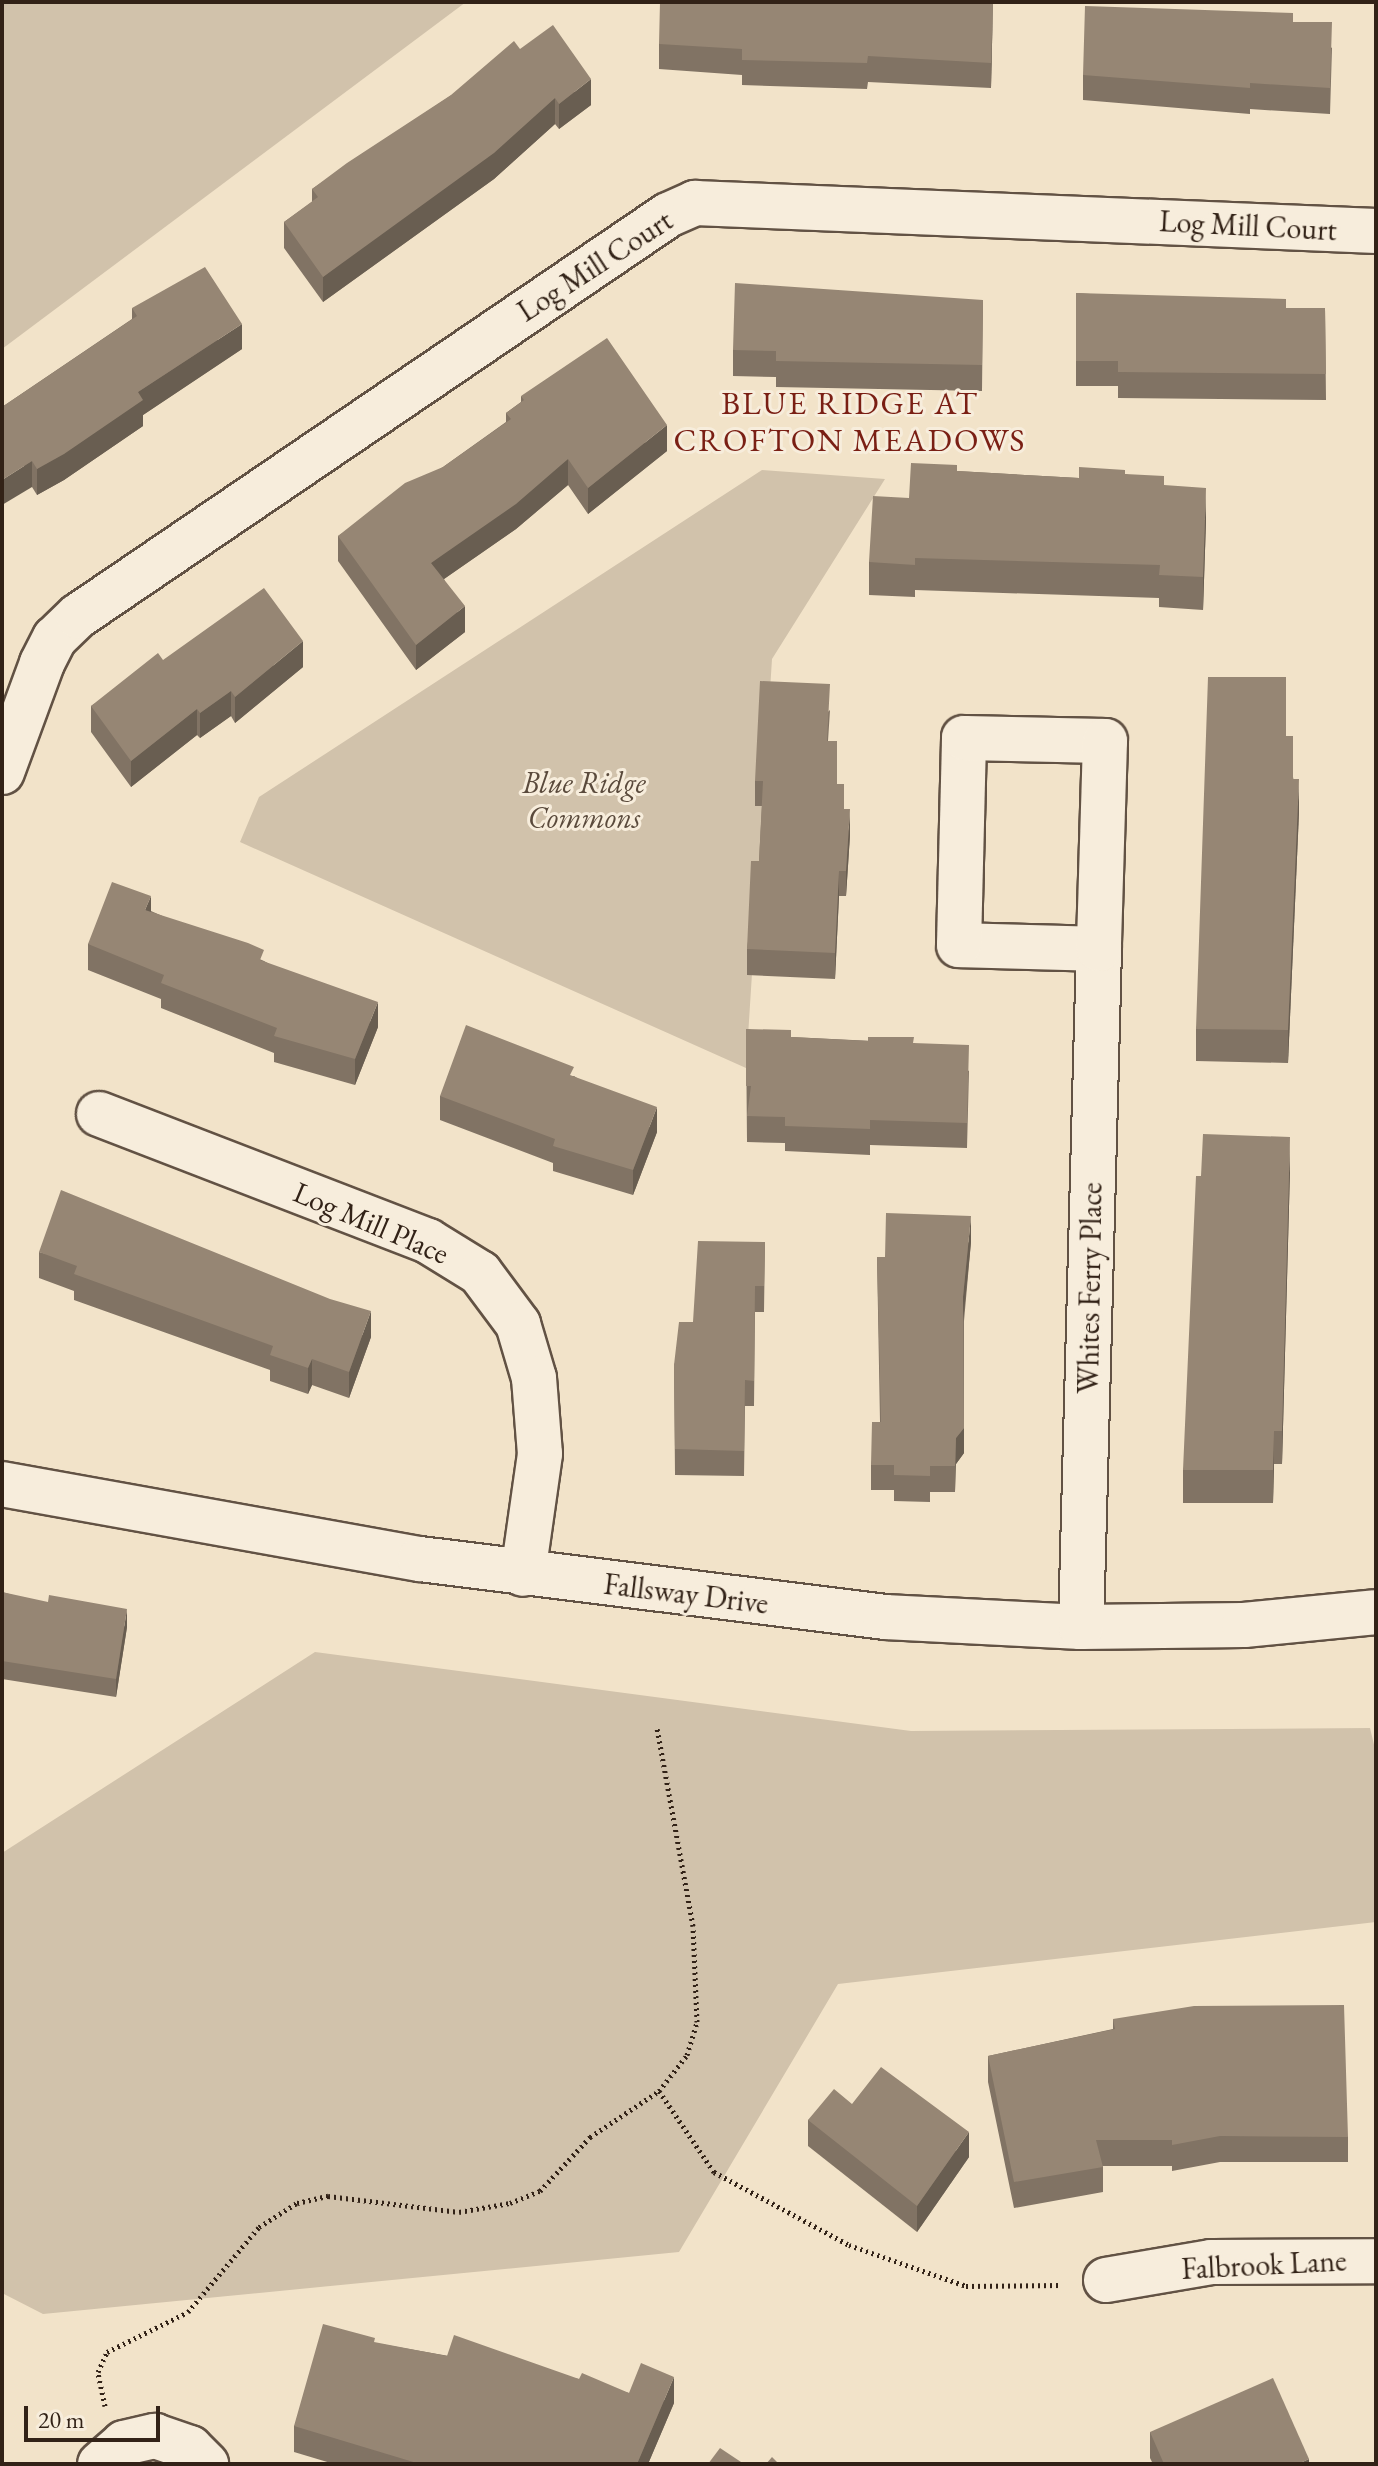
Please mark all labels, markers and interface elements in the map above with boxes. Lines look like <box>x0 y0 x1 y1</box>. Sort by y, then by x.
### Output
street label: Log Mill Court <box>511 203 679 329</box>
street label: Log Mill Court <box>1158 203 1338 249</box>
district label: BLUE RIDGE AT CROFTON MEADOWS <box>674 385 1026 460</box>
park label: Blue Ridge Commons <box>522 765 646 836</box>
street label: Log Mill Place <box>288 1174 454 1272</box>
street label: Whites Ferry Place <box>1070 1182 1110 1394</box>
street label: Fallsway Drive <box>602 1566 770 1622</box>
street label: Falbrook Lane <box>1180 2243 1348 2287</box>
scale bar <box>28 2390 164 2440</box>
text: 20 m <box>38 2404 85 2435</box>

